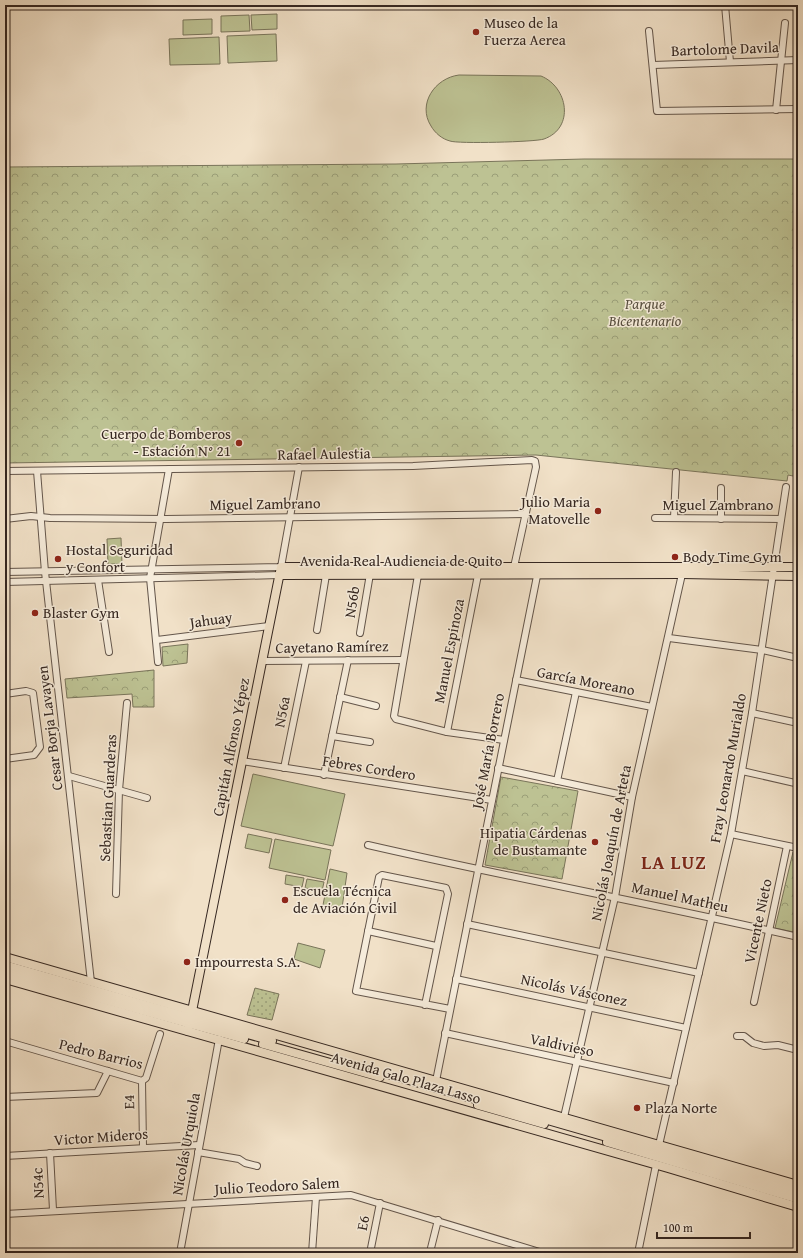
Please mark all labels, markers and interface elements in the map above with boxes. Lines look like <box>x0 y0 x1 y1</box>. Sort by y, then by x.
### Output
place label: Museo de la Fuerza Aerea <box>484 12 566 50</box>
marker: Museo de la Fuerza Aerea <box>471 27 481 37</box>
street label: Bartolome Davila <box>671 36 779 61</box>
park label: Parque Bicentenario <box>608 293 682 331</box>
place label: Cuerpo de Bomberos - Estación N° 21 <box>101 423 231 461</box>
marker: Cuerpo de Bomberos - Estación N° 21 <box>234 438 244 448</box>
street label: Rafael Aulestia <box>277 442 371 465</box>
place label: Julio Maria Matovelle <box>519 491 590 529</box>
street label: Miguel Zambrano <box>209 492 321 515</box>
street label: Miguel Zambrano <box>663 494 774 515</box>
marker: Julio Maria Matovelle <box>593 506 603 516</box>
place label: Hostal Seguridad y Confort <box>65 539 173 577</box>
place label: Body Time Gym <box>683 546 782 567</box>
street label: Avenida Real Audiencia de Quito <box>300 550 503 571</box>
marker: Body Time Gym <box>670 552 680 562</box>
marker: Hostal Seguridad y Confort <box>53 554 63 564</box>
street label: N56b <box>339 584 364 619</box>
street label: Manuel Espinoza <box>428 597 469 705</box>
place label: Blaster Gym <box>43 602 120 623</box>
street label: Jahuay <box>186 606 234 633</box>
marker: Blaster Gym <box>30 608 40 618</box>
street label: Cayetano Ramírez <box>275 635 389 658</box>
street label: García Moreano <box>535 661 637 700</box>
street label: Cesar Borja Lavayen <box>31 664 68 792</box>
street label: Capitán Alfonso Yépez <box>207 676 254 818</box>
street label: José María Borrero <box>466 691 509 813</box>
street label: Fray Leonardo Murialdo <box>704 691 751 844</box>
street label: N56a <box>268 695 295 729</box>
street label: Sebastian Guarderas <box>94 734 121 862</box>
street label: Febres Cordero <box>321 750 418 785</box>
street label: Nicolás Joaquín de Arteta <box>585 763 636 923</box>
place label: Hipatia Cárdenas de Bustamante <box>480 822 587 860</box>
marker: Hipatia Cárdenas de Bustamante <box>590 837 600 847</box>
district label: LA LUZ <box>641 848 707 876</box>
street label: Manuel Matheu <box>630 876 731 917</box>
street label: Vicente Nieto <box>738 876 777 965</box>
place label: Escuela Técnica de Aviación Civil <box>293 880 397 918</box>
marker: Escuela Técnica de Aviación Civil <box>280 895 290 905</box>
place label: Impourresta S.A. <box>195 951 300 972</box>
marker: Impourresta S.A. <box>182 957 192 967</box>
street label: Nicolás Vásconez <box>519 968 630 1011</box>
street label: Valdivieso <box>528 1028 596 1062</box>
street label: Pedro Barrios <box>57 1033 145 1074</box>
street label: Avenida Galo Plaza Lasso <box>329 1046 484 1109</box>
street label: Nicolás Urquiola <box>166 1091 205 1197</box>
street label: E4 <box>118 1094 139 1110</box>
place label: Plaza Norte <box>645 1097 717 1118</box>
marker: Plaza Norte <box>632 1103 642 1113</box>
street label: Victor Mideros <box>53 1123 149 1150</box>
street label: N54c <box>26 1167 49 1199</box>
street label: Julio Teodoro Salem <box>212 1172 341 1199</box>
street label: E6 <box>351 1214 374 1232</box>
scale bar <box>657 1214 750 1240</box>
text: 100 m <box>663 1219 693 1236</box>

